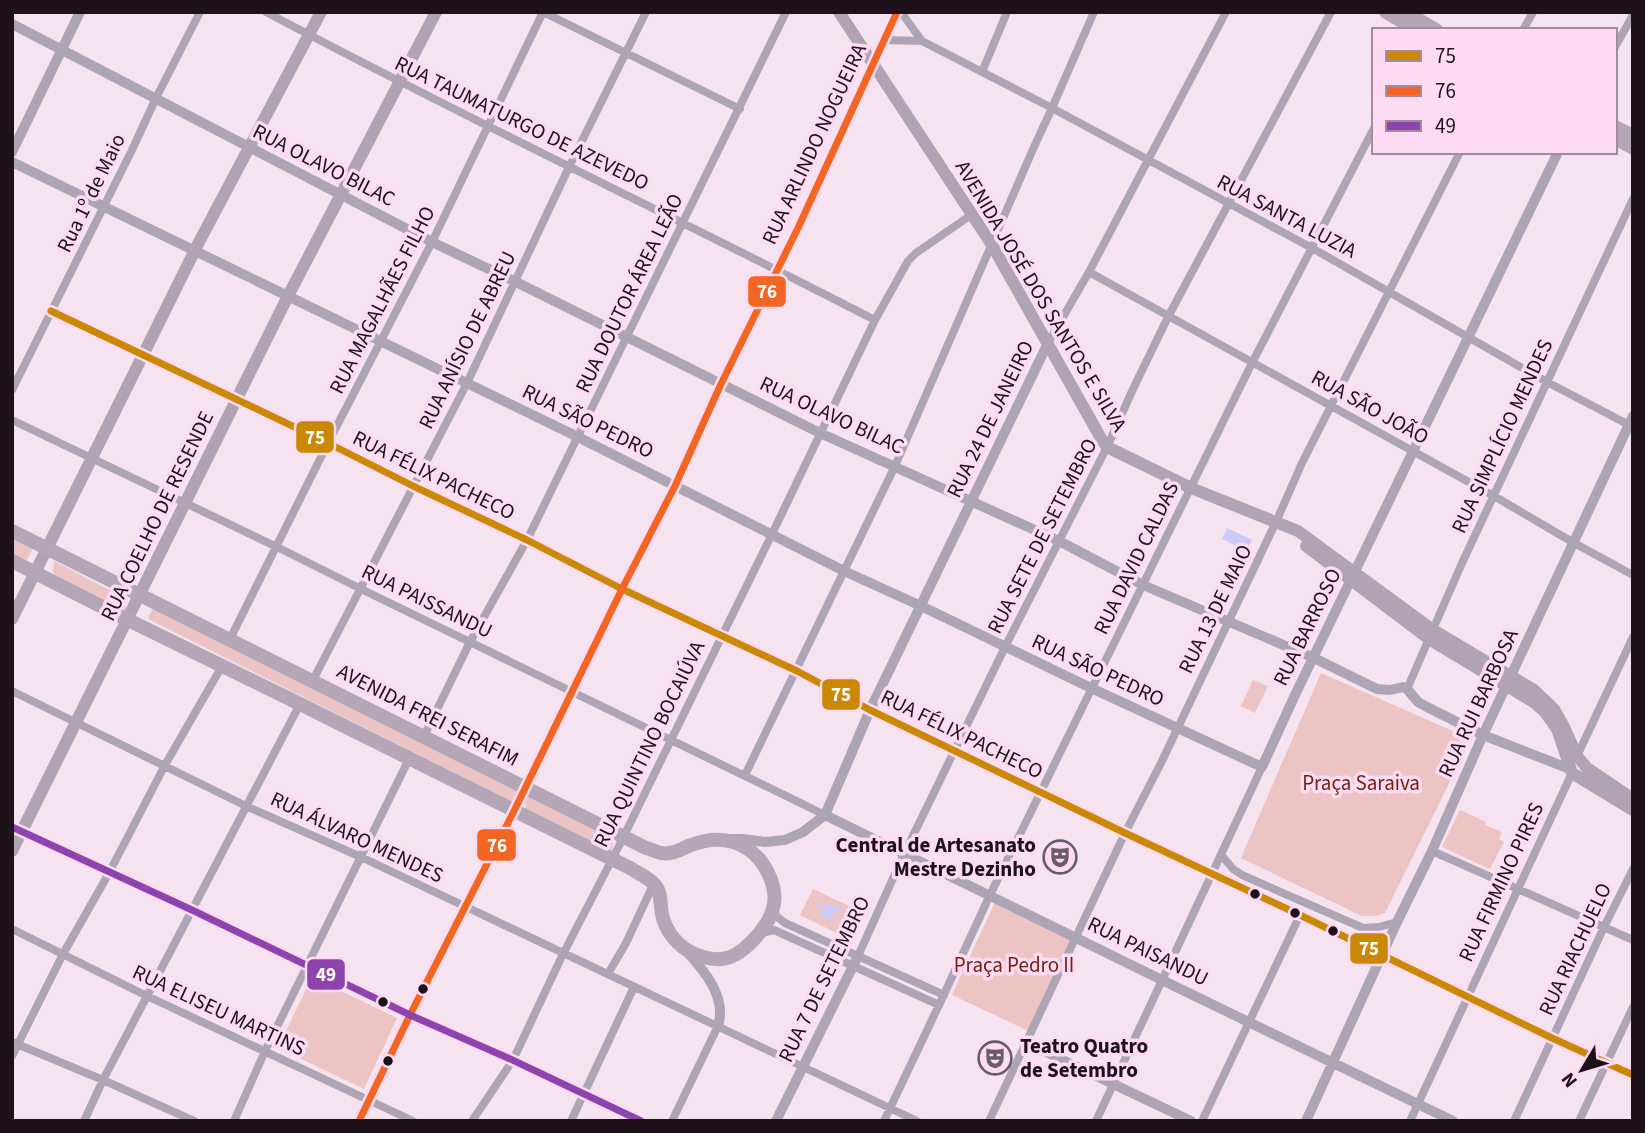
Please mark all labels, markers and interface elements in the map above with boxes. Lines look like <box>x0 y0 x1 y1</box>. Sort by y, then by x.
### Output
legend <box>1372 28 1617 154</box>
street label: RUA ARLINDO NOGUEIRA <box>754 38 874 249</box>
text: 75 <box>1435 41 1456 71</box>
street label: RUA TAUMATURGO DE AZEVEDO <box>390 48 654 198</box>
text: 76 <box>1435 76 1456 106</box>
text: 49 <box>1435 111 1456 141</box>
street label: RUA OLAVO BILAC <box>248 116 400 214</box>
street label: Rua 1º de Maio <box>49 128 133 258</box>
street label: AVENIDA JOSÉ DOS SANTOS E SILVA <box>948 155 1135 438</box>
street label: RUA SANTA LUZIA <box>1212 167 1363 266</box>
street label: RUA DOUTOR ÁREA LEÃO <box>568 188 690 398</box>
street label: RUA MAGALHÃES FILHO <box>322 201 442 399</box>
street label: RUA ANÍSIO DE ABREU <box>411 246 523 434</box>
line badge: 76 <box>747 275 787 308</box>
text: 76 <box>757 279 777 306</box>
street label: RUA SIMPLÍCIO MENDES <box>1444 334 1560 538</box>
street label: RUA 24 DE JANEIRO <box>939 335 1041 503</box>
street label: RUA SÃO JOÃO <box>1306 362 1434 452</box>
street label: RUA OLAVO BILAC <box>755 368 909 462</box>
street label: RUA SÃO PEDRO <box>517 376 659 466</box>
street label: RUA COELHO DE RESENDE <box>93 406 221 626</box>
line badge: 75 <box>295 420 335 454</box>
street label: RUA FÉLIX PACHECO <box>348 423 520 527</box>
text: 75 <box>305 425 325 452</box>
street label: RUA SETE DE SETEMBRO <box>980 433 1104 639</box>
street label: RUA DAVID CALDAS <box>1086 476 1186 640</box>
street label: RUA 13 DE MAIO <box>1171 539 1259 679</box>
street label: RUA PAISSANDU <box>357 556 497 646</box>
street label: RUA BARROSO <box>1266 563 1348 691</box>
street label: RUA RUI BARBOSA <box>1430 623 1526 782</box>
street label: RUA SÃO PEDRO <box>1027 626 1169 714</box>
street label: RUA QUINTINO BOCAIÚVA <box>586 635 712 852</box>
street label: AVENIDA FREI SERAFIM <box>332 656 524 774</box>
line badge: 75 <box>821 678 861 711</box>
text: 75 <box>831 682 851 709</box>
street label: RUA FÉLIX PACHECO <box>876 682 1048 786</box>
park label: Praça Saraiva <box>1302 768 1420 798</box>
street label: RUA ÁLVARO MENDES <box>265 784 449 890</box>
street label: RUA FIRMINO PIRES <box>1451 797 1551 967</box>
line badge: 76 <box>476 828 517 862</box>
place label: Central de Artesanato Mestre Dezinho <box>835 830 1036 884</box>
text: 76 <box>487 833 507 860</box>
theatre icon: Central de Artesanato Mestre Dezinho <box>1041 838 1079 876</box>
street label: RUA RIACHUELO <box>1531 878 1619 1020</box>
unlabelled marker <box>1248 887 1262 901</box>
street label: RUA 7 DE SETEMBRO <box>771 891 877 1067</box>
unlabelled marker <box>1288 906 1302 920</box>
street label: RUA PAISANDU <box>1082 909 1214 993</box>
unlabelled marker <box>1326 924 1340 938</box>
line badge: 75 <box>1349 932 1389 965</box>
text: 75 <box>1359 936 1379 963</box>
park label: Praça Pedro II <box>954 950 1074 980</box>
street label: RUA ELISEU MARTINS <box>128 957 310 1063</box>
line badge: 49 <box>306 958 346 991</box>
text: 49 <box>316 962 336 989</box>
unlabelled marker <box>416 982 430 996</box>
unlabelled marker <box>376 995 390 1009</box>
place label: Teatro Quatro de Setembro <box>1020 1031 1148 1085</box>
north arrow <box>1547 1035 1617 1105</box>
theatre icon: Teatro Quatro de Setembro <box>976 1039 1014 1077</box>
unlabelled marker <box>381 1054 395 1068</box>
text: N <box>1555 1066 1584 1093</box>

